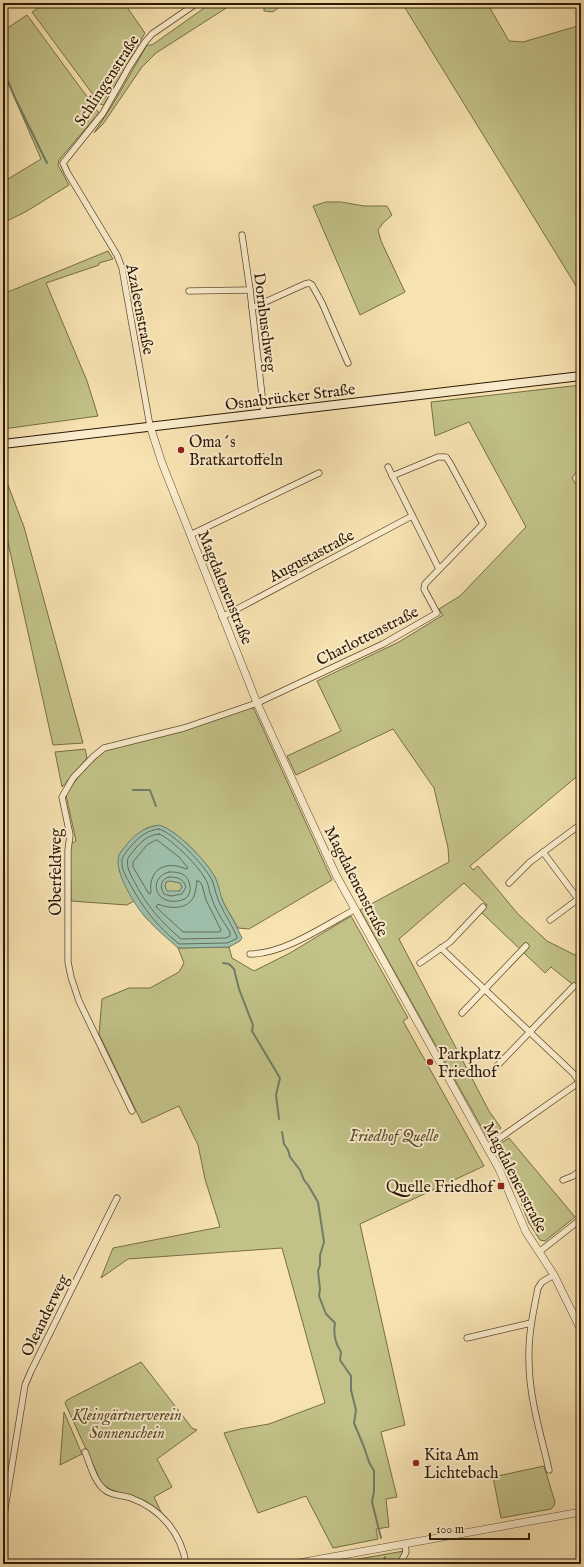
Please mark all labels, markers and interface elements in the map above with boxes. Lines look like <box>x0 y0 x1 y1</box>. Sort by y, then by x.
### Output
street label: Schlingenstraße <box>71 32 145 130</box>
street label: Azaleenstraße <box>120 261 158 357</box>
street label: Dornbuschweg <box>248 272 280 373</box>
street label: Osnabrücker Straße <box>224 380 357 416</box>
place label: Oma´s Bratkartoffeln <box>189 433 284 471</box>
marker: Oma´s Bratkartoffeln <box>176 445 186 455</box>
street label: Augustastraße <box>265 526 358 588</box>
street label: Magdalenenstraße <box>192 528 256 648</box>
street label: Charlottenstraße <box>313 602 422 671</box>
street label: Magdalenenstraße <box>319 823 392 941</box>
street label: Oberfeldweg <box>47 828 67 916</box>
place label: Parkplatz Friedhof <box>438 1045 501 1083</box>
marker: Parkplatz Friedhof <box>425 1057 435 1067</box>
street label: Magdalenenstraße <box>478 1119 551 1237</box>
park label: Friedhof Quelle <box>349 1127 439 1147</box>
place label: Quelle Friedhof <box>386 1178 496 1198</box>
marker: Quelle Friedhof <box>496 1181 506 1191</box>
street label: Oleanderweg <box>17 1271 74 1360</box>
park label: Kleingärtnerverein Sonnenschein <box>71 1406 182 1444</box>
place label: Kita Am Lichtebach <box>424 1446 499 1484</box>
marker: Kita Am Lichtebach <box>411 1458 421 1468</box>
scale bar <box>430 1515 529 1541</box>
text: 100 m <box>436 1522 464 1537</box>

